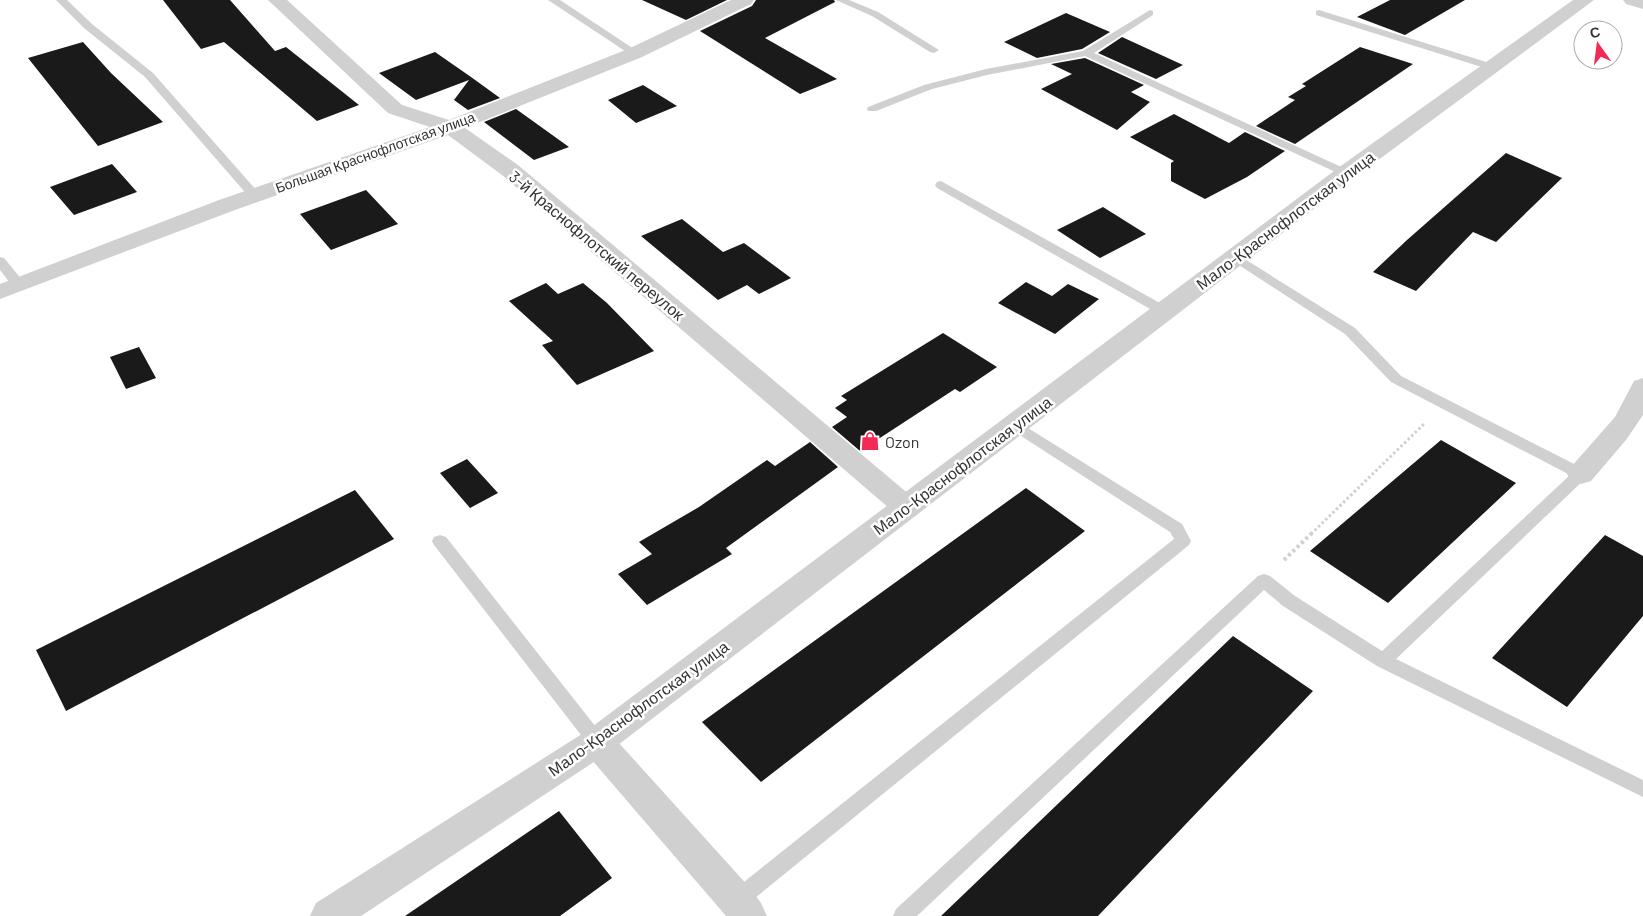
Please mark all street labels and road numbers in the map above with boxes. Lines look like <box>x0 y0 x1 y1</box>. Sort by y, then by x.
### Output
street label: Большая Краснофлотская улица <box>273 108 477 196</box>
street label: Мало-Краснофлотская улица <box>1192 147 1378 293</box>
street label: 3-й Краснофлотский переулок <box>506 166 689 324</box>
street label: Мало-Краснофлотская улица <box>869 392 1055 538</box>
street label: Мало-Краснофлотская улица <box>544 636 732 780</box>

